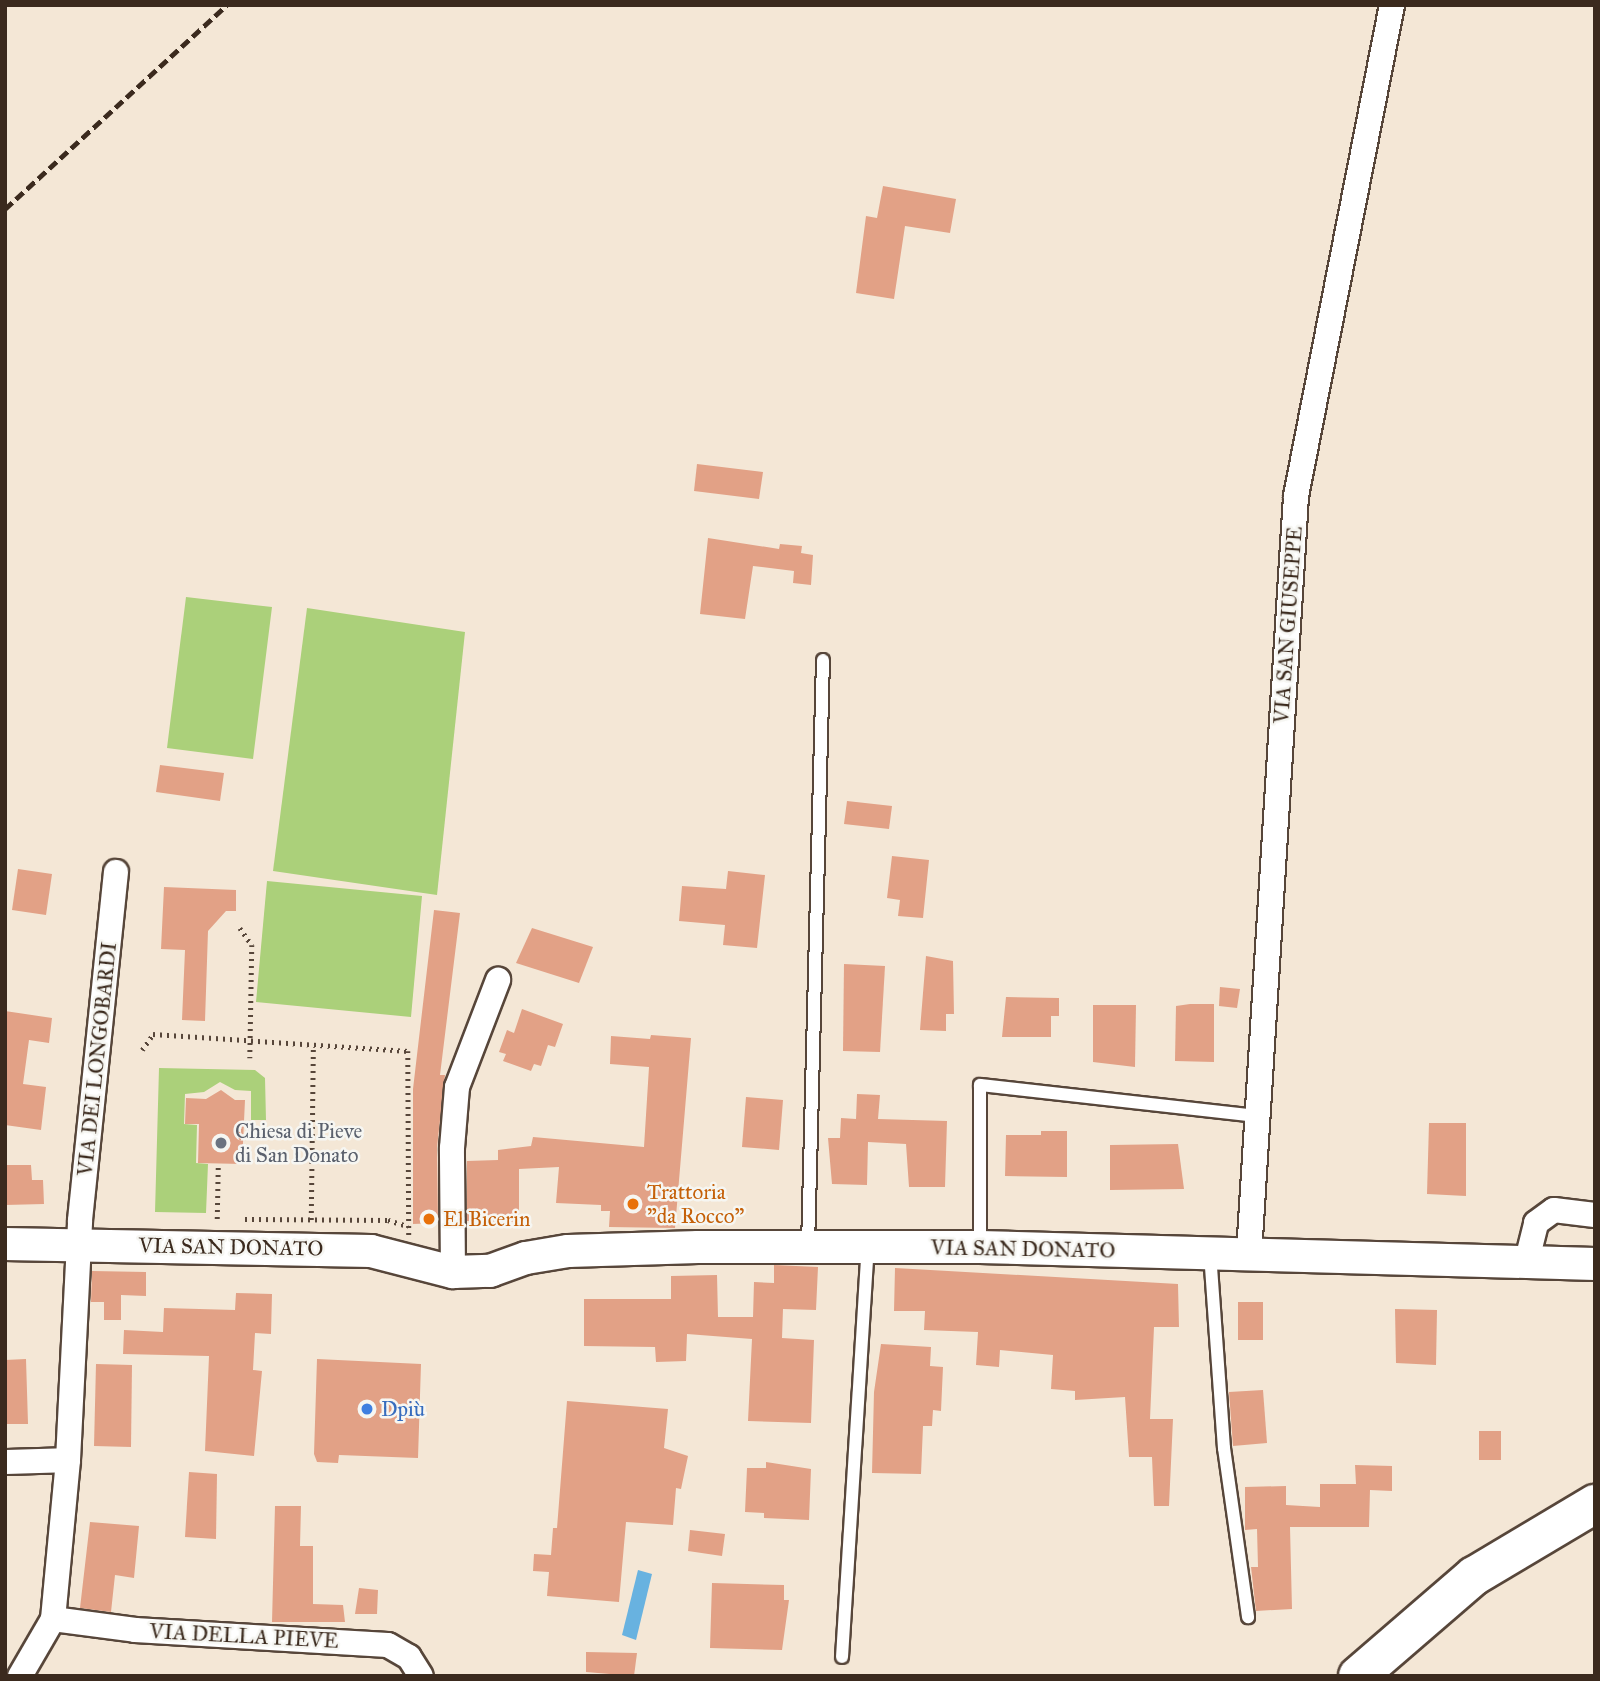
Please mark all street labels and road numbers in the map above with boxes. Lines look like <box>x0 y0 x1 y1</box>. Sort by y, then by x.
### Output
street label: VIA SAN GIUSEPPE <box>1269 525 1307 725</box>
street label: VIA DEI LONGOBARDI <box>72 941 122 1177</box>
street label: VIA SAN DONATO <box>138 1233 324 1261</box>
street label: VIA SAN DONATO <box>930 1235 1116 1263</box>
street label: VIA DELLA PIEVE <box>149 1618 339 1654</box>

